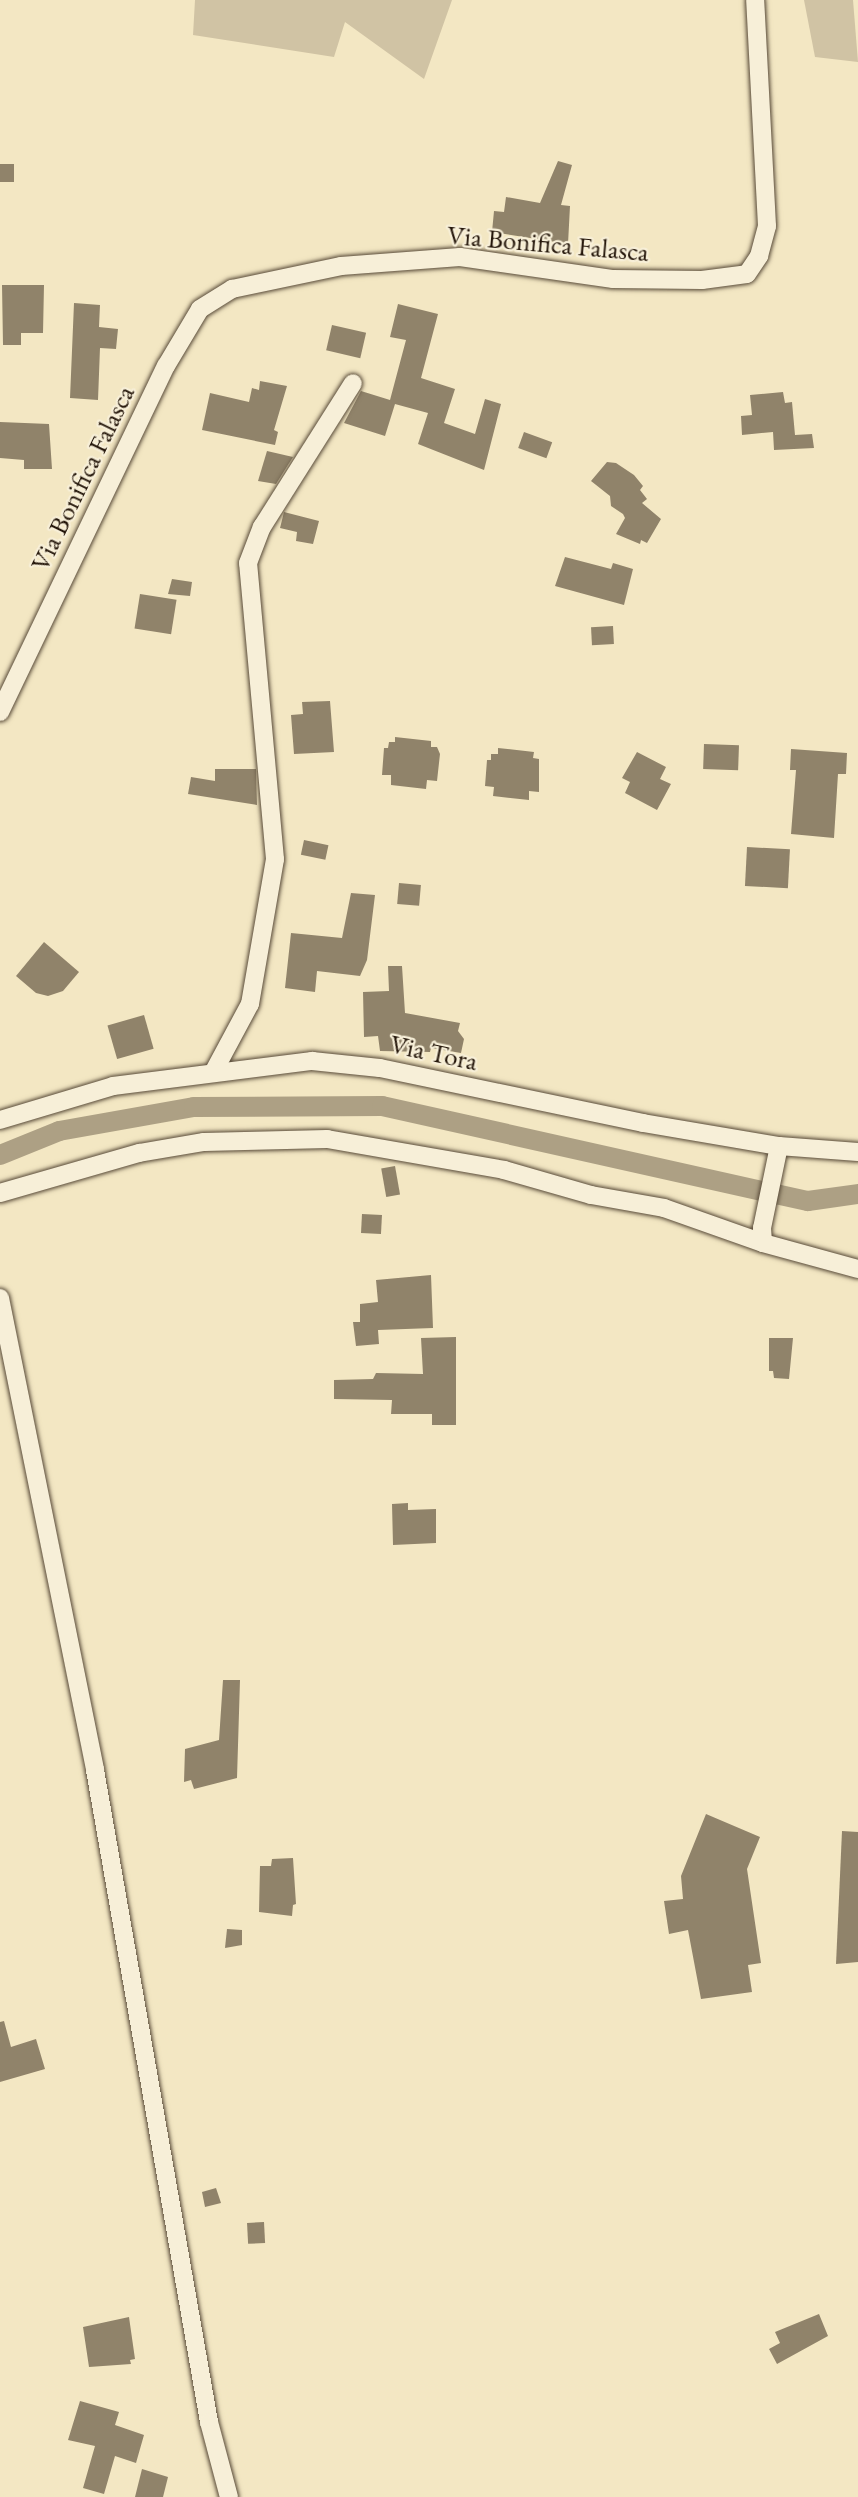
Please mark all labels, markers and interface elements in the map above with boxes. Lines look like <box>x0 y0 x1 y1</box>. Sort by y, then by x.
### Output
street label: Via Bonifica Falasca <box>446 218 650 268</box>
street label: Via Bonifica Falasca <box>23 380 141 576</box>
street label: Via Tora <box>387 1027 481 1077</box>

